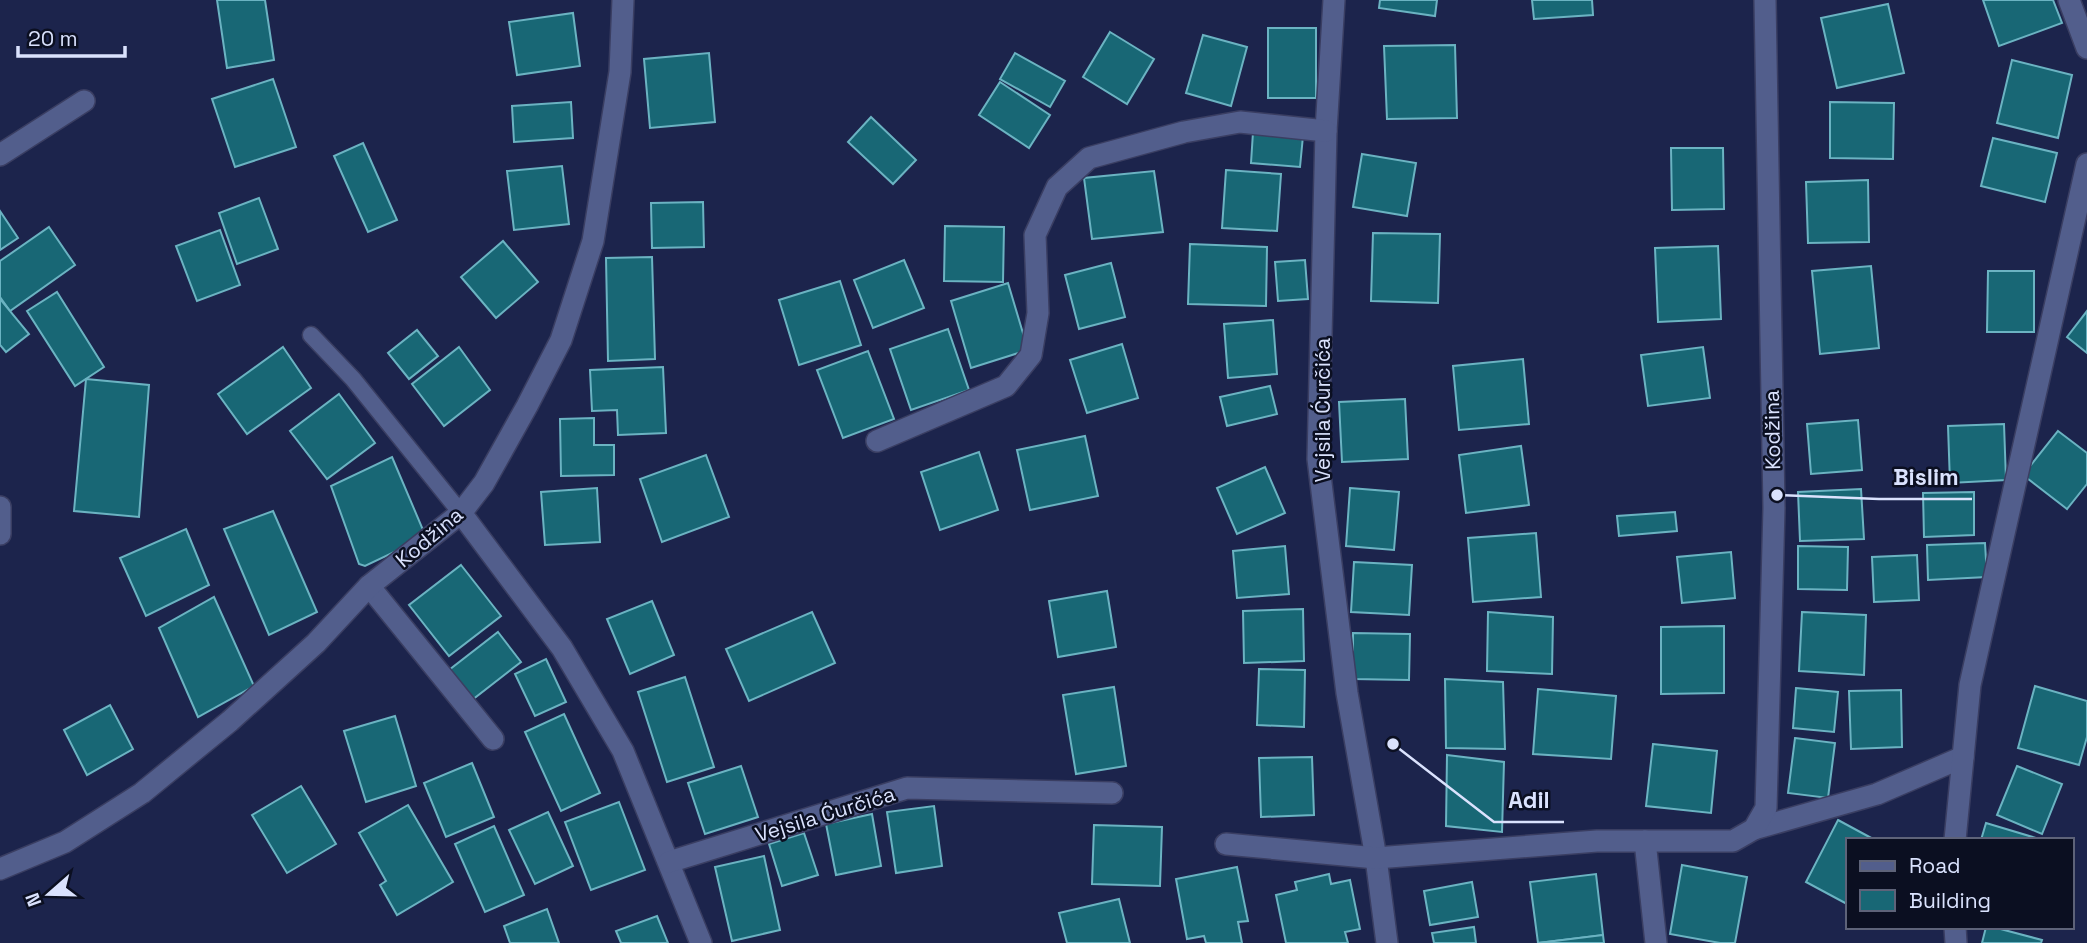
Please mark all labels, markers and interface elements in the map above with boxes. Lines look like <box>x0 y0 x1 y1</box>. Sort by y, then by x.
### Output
scale bar <box>18 14 124 58</box>
text: 20 m <box>28 25 78 52</box>
street label: Vejsila Ćurčića <box>1309 338 1336 482</box>
street label: Kodžina <box>1758 390 1786 470</box>
callout: Bislim <box>1879 455 1972 499</box>
text: Bislim <box>1893 462 1959 492</box>
street label: Kodžina <box>390 501 468 573</box>
callout: Adil <box>1494 778 1564 822</box>
street label: Vejsila Ćurčića <box>752 780 898 848</box>
text: Adil <box>1508 785 1550 815</box>
legend <box>1846 838 2073 929</box>
text: Road <box>1909 852 1961 879</box>
north arrow <box>14 859 84 929</box>
text: Building <box>1909 887 1991 914</box>
text: N <box>20 889 47 910</box>

